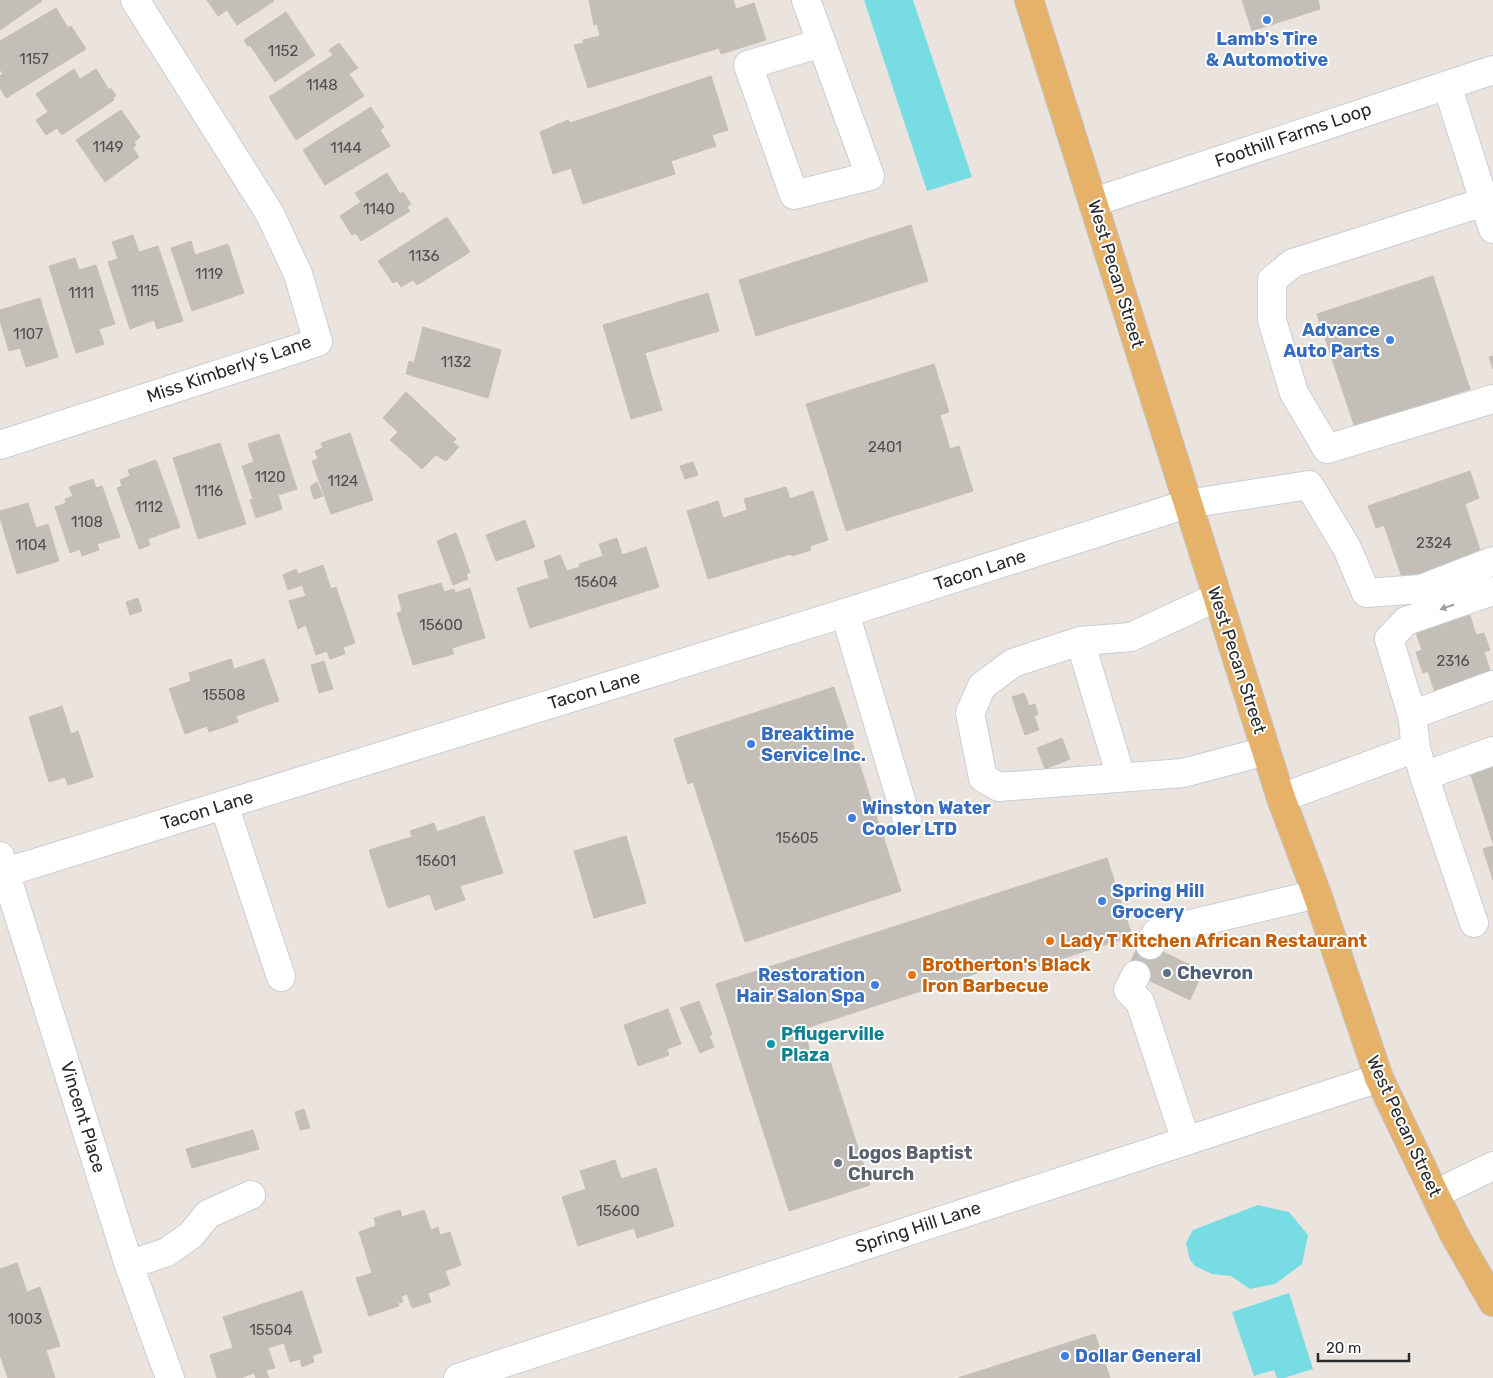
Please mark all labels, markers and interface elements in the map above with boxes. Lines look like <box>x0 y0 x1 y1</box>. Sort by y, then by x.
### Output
marker: Lamb's Tire & Automotive <box>1261 14 1273 26</box>
place label: Lamb's Tire & Automotive <box>1206 28 1329 71</box>
house number: 1152 <box>268 42 298 60</box>
house number: 1157 <box>19 50 49 68</box>
house number: 1148 <box>306 76 338 94</box>
street label: Foothill Farms Loop <box>1212 98 1374 172</box>
house number: 1149 <box>93 138 124 156</box>
house number: 1144 <box>330 139 362 157</box>
street label: West Pecan Street <box>1083 197 1149 351</box>
house number: 1140 <box>363 200 395 218</box>
house number: 1136 <box>409 247 439 265</box>
house number: 1119 <box>195 265 223 283</box>
house number: 1115 <box>131 282 159 300</box>
house number: 1111 <box>68 284 94 302</box>
place label: Advance Auto Parts <box>1283 319 1380 362</box>
house number: 1107 <box>13 325 43 343</box>
street label: Miss Kimberly's Lane <box>144 330 314 408</box>
marker: Advance Auto Parts <box>1384 334 1396 346</box>
house number: 1132 <box>441 353 472 371</box>
house number: 2401 <box>868 438 902 456</box>
house number: 1120 <box>254 468 286 486</box>
house number: 1124 <box>328 472 358 490</box>
house number: 1116 <box>195 482 223 500</box>
house number: 1112 <box>135 498 163 516</box>
house number: 1108 <box>71 513 103 531</box>
house number: 2324 <box>1416 534 1452 552</box>
house number: 1104 <box>15 536 47 554</box>
street label: Tacon Lane <box>931 545 1029 595</box>
house number: 15604 <box>574 573 618 591</box>
street label: West Pecan Street <box>1203 584 1271 736</box>
one-way arrow <box>1439 603 1454 611</box>
house number: 15600 <box>419 616 463 634</box>
house number: 2316 <box>1436 652 1470 670</box>
street label: Tacon Lane <box>545 666 643 714</box>
house number: 15508 <box>202 686 246 704</box>
place label: Breaktime Service Inc. <box>761 723 866 766</box>
marker: Breaktime Service Inc. <box>745 738 757 750</box>
street label: Tacon Lane <box>158 786 256 834</box>
place label: Winston Water Cooler LTD <box>862 797 991 840</box>
marker: Winston Water Cooler LTD <box>846 812 858 824</box>
house number: 15605 <box>776 829 818 847</box>
house number: 15601 <box>416 852 456 870</box>
place label: Spring Hill Grocery <box>1112 880 1204 923</box>
marker: Spring Hill Grocery <box>1096 895 1108 907</box>
place label: Lady T Kitchen African Restaurant <box>1060 930 1367 952</box>
marker: Lady T Kitchen African Restaurant <box>1044 935 1056 947</box>
place label: Brotherton's Black Iron Barbecue <box>922 954 1091 997</box>
place label: Chevron <box>1177 962 1253 984</box>
place label: Restoration Hair Salon Spa <box>736 964 865 1007</box>
marker: Chevron <box>1161 967 1173 979</box>
marker: Brotherton's Black Iron Barbecue <box>906 969 918 981</box>
marker: Restoration Hair Salon Spa <box>869 979 881 991</box>
place label: Pflugerville Plaza <box>781 1023 885 1066</box>
marker: Pflugerville Plaza <box>765 1038 777 1050</box>
street label: West Pecan Street <box>1362 1052 1446 1200</box>
street label: Vincent Place <box>56 1059 110 1175</box>
place label: Logos Baptist Church <box>848 1142 972 1185</box>
marker: Logos Baptist Church <box>832 1157 844 1169</box>
street label: Spring Hill Lane <box>852 1196 984 1258</box>
house number: 15600 <box>596 1202 640 1220</box>
house number: 1003 <box>8 1310 42 1328</box>
house number: 15504 <box>249 1321 293 1339</box>
scale bar <box>1318 1330 1409 1362</box>
text: 20 m <box>1326 1339 1361 1357</box>
place label: Dollar General <box>1075 1345 1201 1367</box>
marker: Dollar General <box>1059 1350 1071 1362</box>

